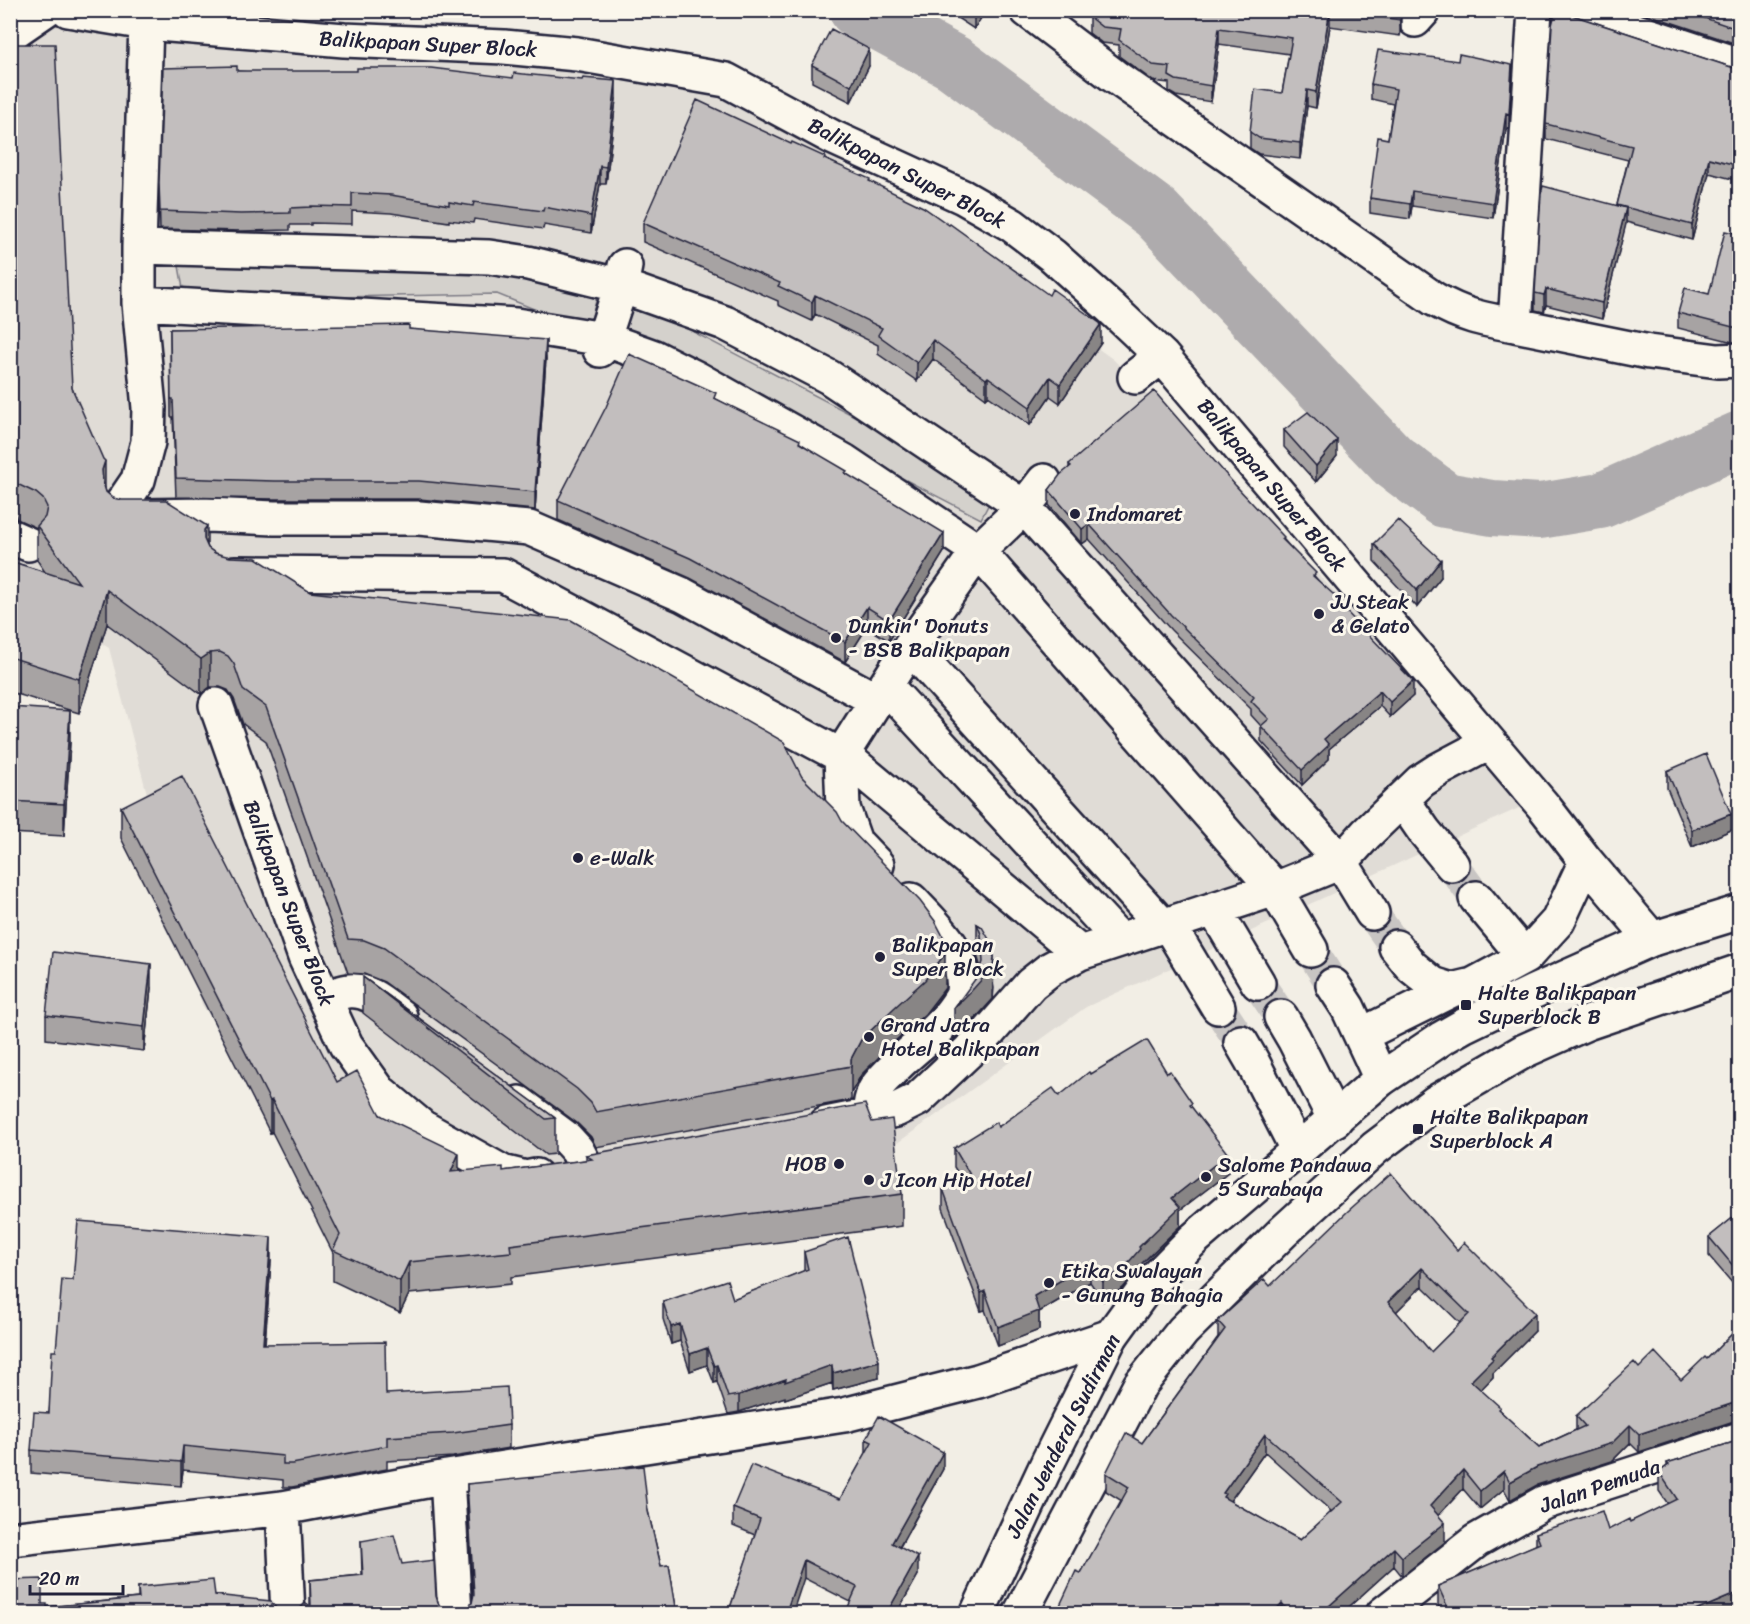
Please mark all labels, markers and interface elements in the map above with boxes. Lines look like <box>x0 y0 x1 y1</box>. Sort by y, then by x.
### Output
street label: Balikpapan Super Block <box>318 19 539 69</box>
street label: Balikpapan Super Block <box>801 107 1014 240</box>
street label: Balikpapan Super Block <box>1187 389 1357 581</box>
place label: Indomaret <box>1086 495 1183 533</box>
marker: Indomaret <box>1068 507 1082 521</box>
place label: JJ Steak & Gelato <box>1330 583 1410 645</box>
place label: Dunkin' Donuts - BSB Balikpapan <box>848 607 1010 669</box>
marker: JJ Steak & Gelato <box>1312 607 1326 621</box>
marker: Dunkin' Donuts - BSB Balikpapan <box>829 631 843 645</box>
street label: Balikpapan Super Block <box>232 794 346 1012</box>
place label: e-Walk <box>590 839 654 877</box>
marker: e-Walk <box>571 851 585 865</box>
place label: Balikpapan Super Block <box>892 926 1004 988</box>
marker: Balikpapan Super Block <box>873 950 887 964</box>
place label: Halte Balikpapan Superblock B <box>1478 974 1636 1036</box>
marker: Halte Balikpapan Superblock B <box>1459 998 1473 1012</box>
place label: Grand Jatra Hotel Balikpapan <box>881 1006 1039 1068</box>
marker: Grand Jatra Hotel Balikpapan <box>862 1030 876 1044</box>
place label: Halte Balikpapan Superblock A <box>1430 1098 1588 1160</box>
marker: Halte Balikpapan Superblock A <box>1411 1122 1425 1136</box>
place label: HOB <box>785 1145 827 1183</box>
place label: Salome Pandawa 5 Surabaya <box>1218 1146 1372 1208</box>
marker: HOB <box>832 1157 846 1171</box>
place label: J Icon Hip Hotel <box>880 1161 1032 1199</box>
marker: Salome Pandawa 5 Surabaya <box>1199 1170 1213 1184</box>
marker: J Icon Hip Hotel <box>862 1173 876 1187</box>
place label: Etika Swalayan - Gunung Bahagia <box>1061 1252 1223 1314</box>
marker: Etika Swalayan - Gunung Bahagia <box>1042 1276 1056 1290</box>
street label: Jalan Jenderal Sudirman <box>994 1327 1131 1546</box>
street label: Jalan Pemuda <box>1534 1448 1666 1525</box>
scale bar <box>30 1558 123 1596</box>
text: 20 m <box>39 1563 79 1595</box>

